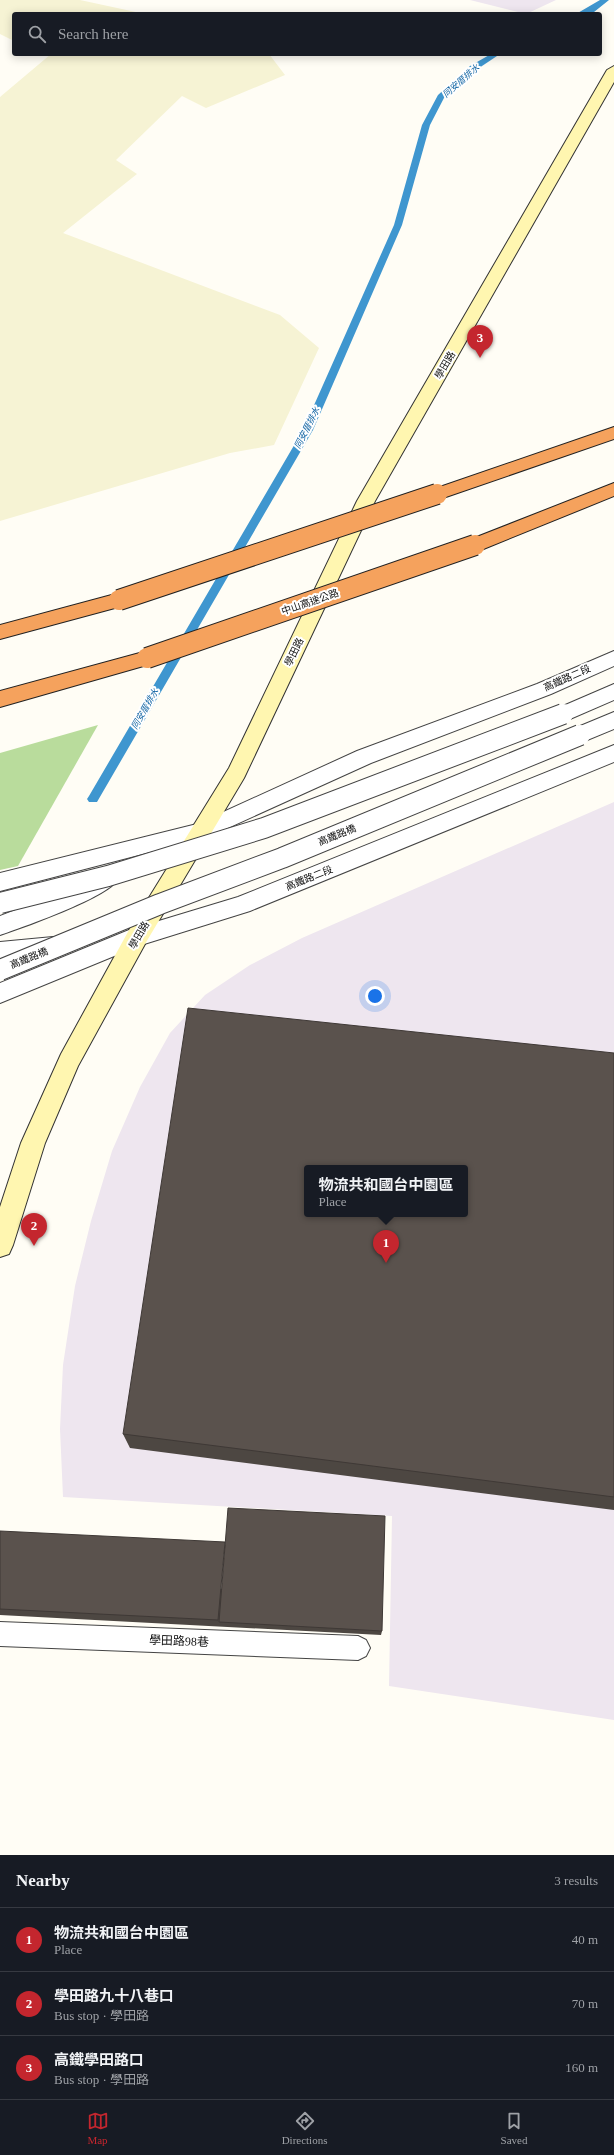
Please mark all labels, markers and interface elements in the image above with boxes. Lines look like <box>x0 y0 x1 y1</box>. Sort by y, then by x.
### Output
search box <box>12 12 602 56</box>
icon: search <box>26 23 48 45</box>
text: Search here <box>58 26 128 42</box>
water label: 同安厝排水 <box>441 62 482 100</box>
pin: 3 <box>467 325 493 358</box>
street label: 學田路 <box>433 349 457 381</box>
water label: 同安厝排水 <box>292 405 322 450</box>
street label: 中山高速公路 <box>280 587 340 617</box>
street label: 學田路 <box>282 636 306 668</box>
street label: 高鐵路二段 <box>542 663 592 693</box>
water label: 同安厝排水 <box>129 686 161 731</box>
street label: 高鐵路橋 <box>316 822 358 848</box>
street label: 高鐵路二段 <box>284 864 334 892</box>
street label: 學田路 <box>127 919 151 951</box>
street label: 高鐵路橋 <box>8 945 50 971</box>
your location <box>365 986 385 1006</box>
popup <box>304 1165 468 1217</box>
text: 物流共和國台中園區 <box>318 1177 454 1193</box>
text: Place <box>318 1194 347 1209</box>
pin: 2 <box>21 1213 47 1246</box>
pin: 1 <box>373 1230 399 1263</box>
street label: 學田路98巷 <box>149 1633 209 1649</box>
text: Nearby <box>16 1871 70 1890</box>
text: 3 results <box>554 1873 598 1888</box>
text: 物流共和國台中園區 <box>54 1925 189 1941</box>
text: 1 <box>26 1932 32 1947</box>
text: 40 m <box>572 1932 598 1947</box>
text: Place <box>54 1942 82 1957</box>
text: 學田路九十八巷口 <box>54 1988 174 2004</box>
text: 2 <box>26 1996 32 2011</box>
text: 70 m <box>572 1996 598 2011</box>
text: Bus stop · 學田路 <box>54 2008 149 2023</box>
text: 高鐵學田路口 <box>54 2052 144 2068</box>
text: 3 <box>26 2060 32 2075</box>
text: 160 m <box>565 2060 598 2075</box>
text: Bus stop · 學田路 <box>54 2072 149 2087</box>
tab: Map <box>87 2110 109 2146</box>
tab: Directions <box>282 2110 327 2146</box>
tab: Saved <box>501 2110 527 2146</box>

